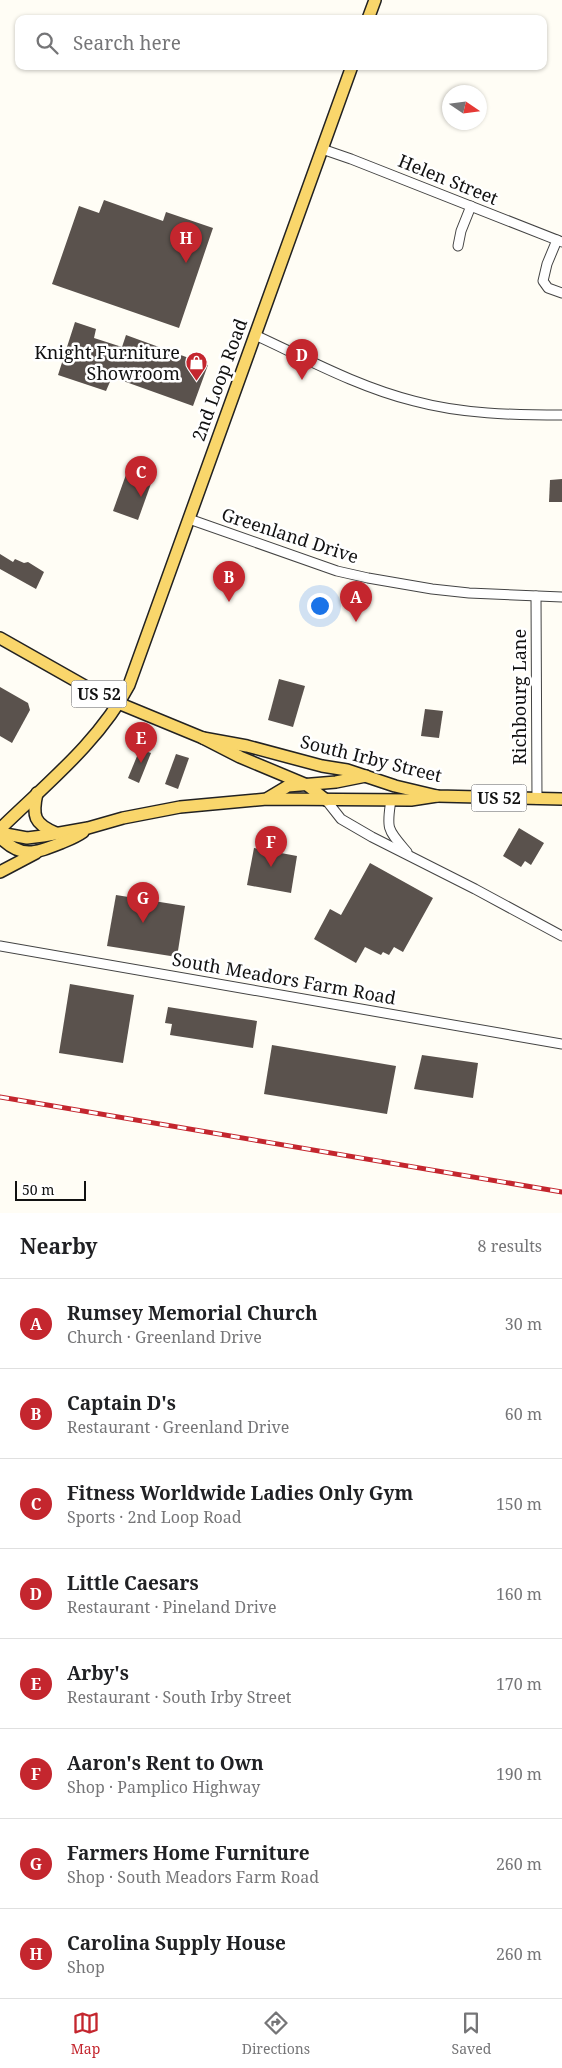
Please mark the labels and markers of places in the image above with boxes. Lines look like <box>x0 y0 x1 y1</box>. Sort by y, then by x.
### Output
pin: H <box>170 222 202 263</box>
pin: D <box>286 339 318 380</box>
place label: Knight Furniture Showroom <box>34 340 180 385</box>
shop icon: Knight Furniture Showroom <box>184 351 208 382</box>
pin: C <box>125 456 157 497</box>
pin: B <box>213 561 245 602</box>
pin: A <box>340 581 372 622</box>
pin: E <box>125 722 157 763</box>
pin: F <box>255 826 287 867</box>
pin: G <box>127 882 159 923</box>

